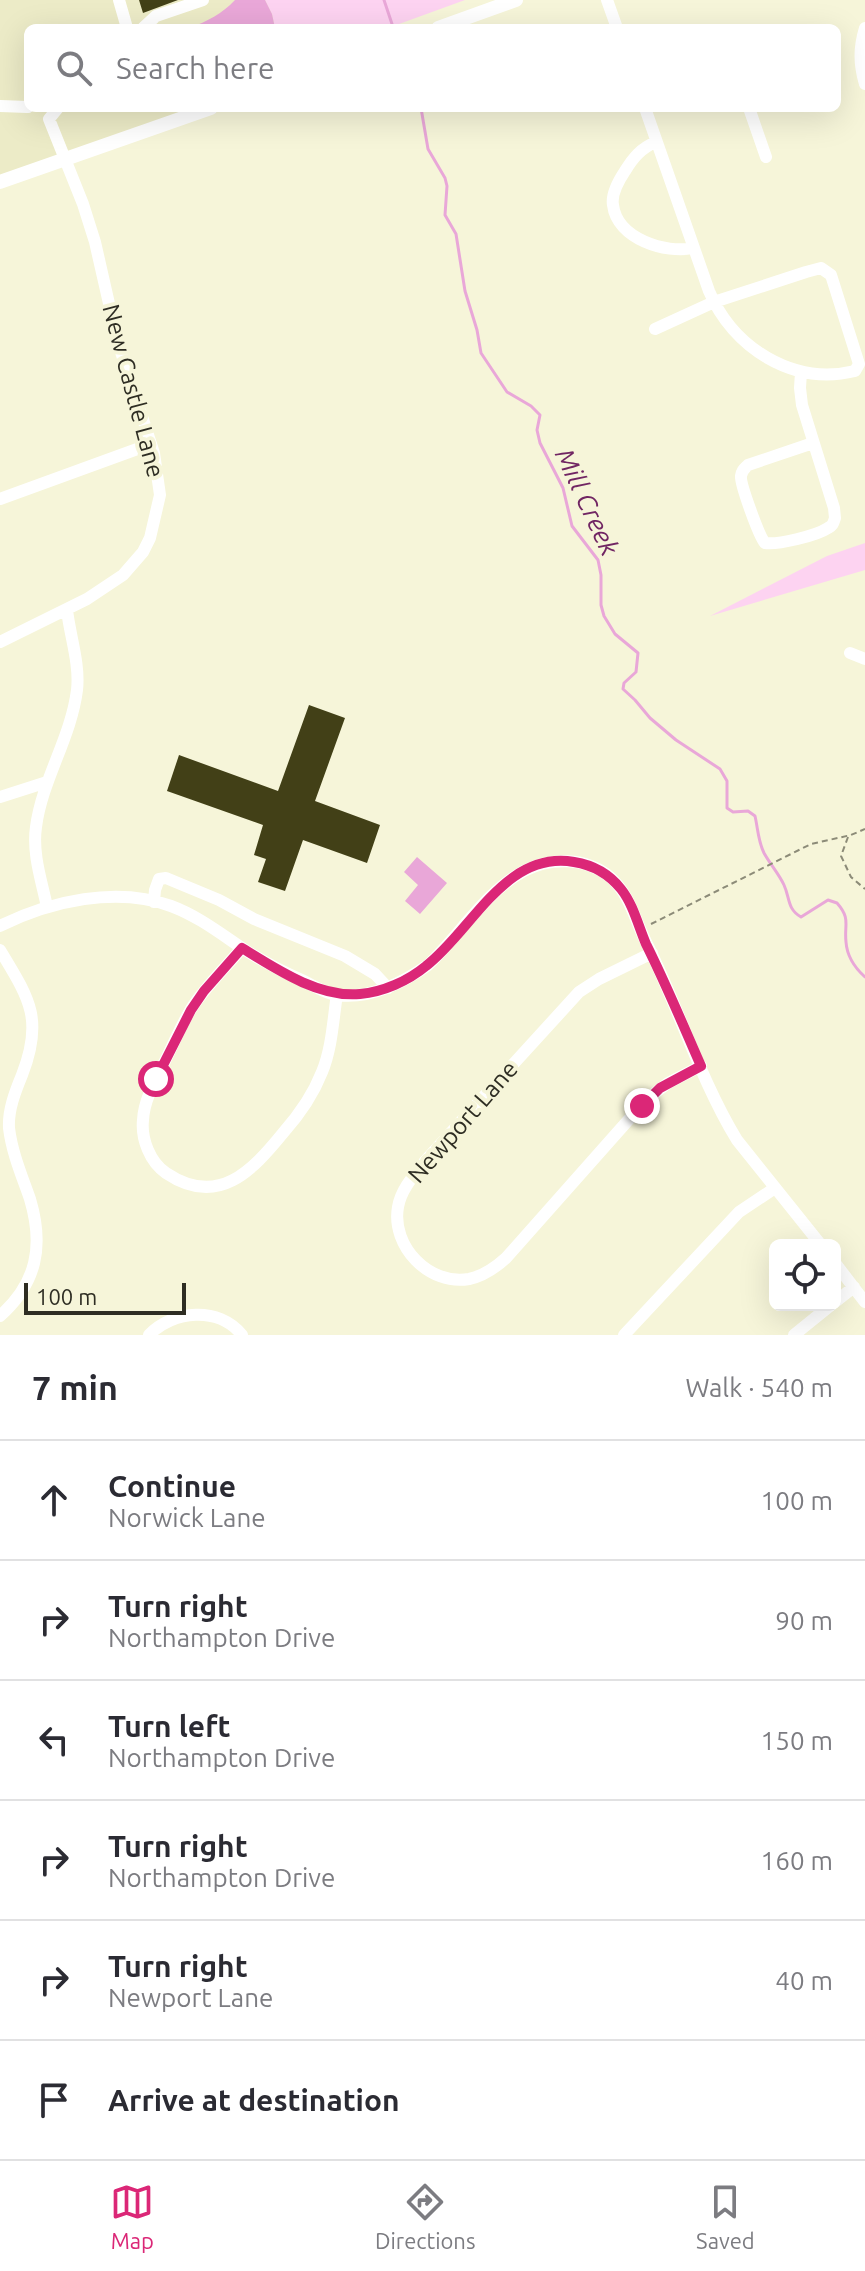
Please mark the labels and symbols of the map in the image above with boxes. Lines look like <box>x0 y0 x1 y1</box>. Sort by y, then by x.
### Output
street label: New Castle Lane <box>97 301 170 480</box>
water label: Mill Creek <box>550 444 625 561</box>
street label: Newport Lane <box>402 1055 523 1188</box>
route start <box>138 1061 174 1097</box>
route end <box>624 1088 660 1124</box>
scale bar <box>24 1279 186 1315</box>

